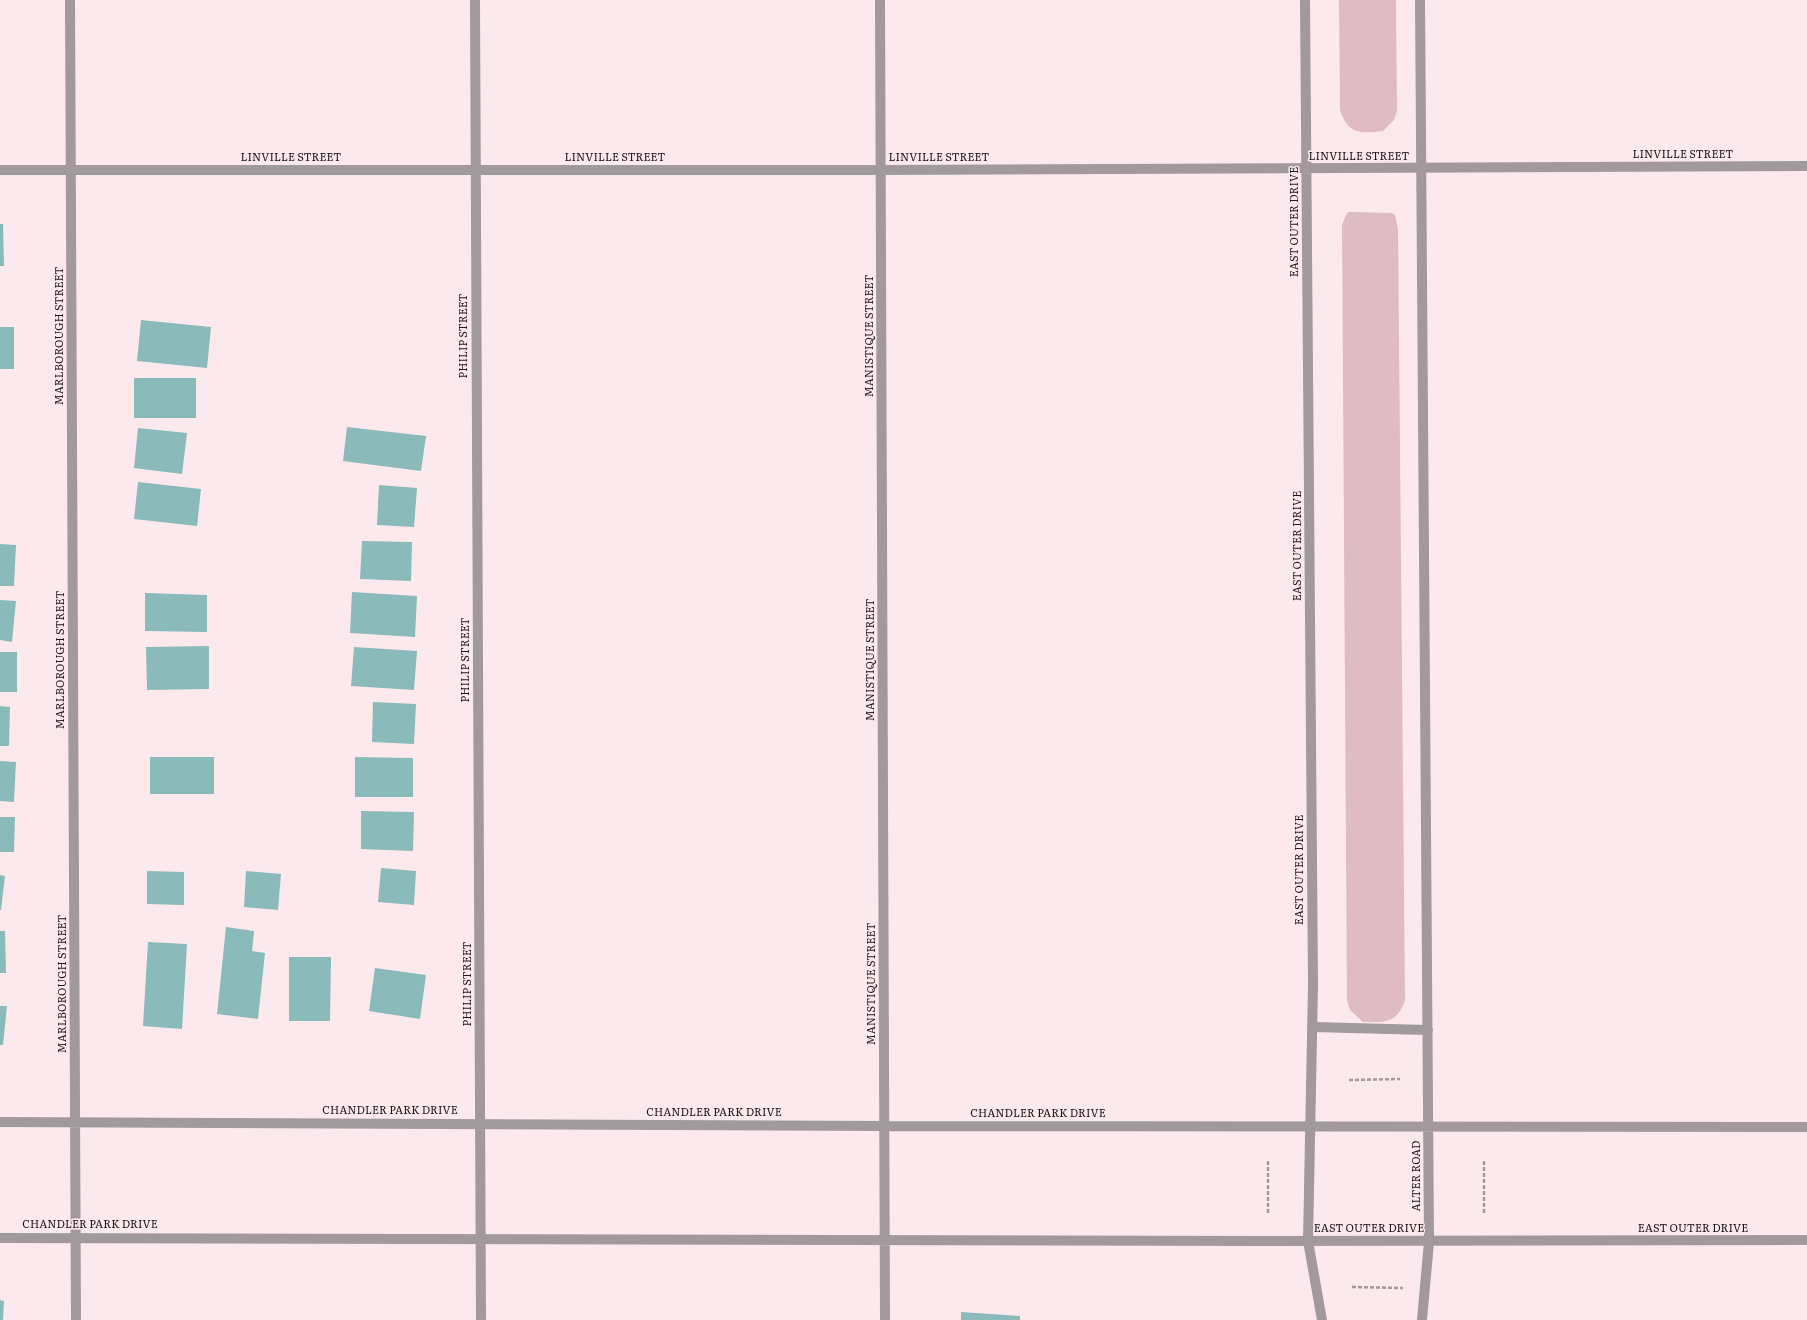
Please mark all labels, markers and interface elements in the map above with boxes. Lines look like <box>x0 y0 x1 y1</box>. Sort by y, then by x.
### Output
street label: LINVILLE STREET <box>1633 148 1733 162</box>
street label: LINVILLE STREET <box>1309 150 1409 164</box>
street label: LINVILLE STREET <box>241 151 341 165</box>
street label: LINVILLE STREET <box>565 151 665 165</box>
street label: LINVILLE STREET <box>889 151 989 165</box>
street label: EAST OUTER DRIVE <box>1288 167 1302 277</box>
street label: MARLBOROUGH STREET <box>53 267 67 405</box>
street label: MANISTIQUE STREET <box>863 275 877 397</box>
street label: PHILIP STREET <box>457 294 471 378</box>
street label: EAST OUTER DRIVE <box>1291 491 1305 601</box>
street label: MARLBOROUGH STREET <box>54 591 68 729</box>
street label: MANISTIQUE STREET <box>864 599 878 721</box>
street label: PHILIP STREET <box>459 618 473 702</box>
street label: EAST OUTER DRIVE <box>1293 815 1307 925</box>
street label: MARLBOROUGH STREET <box>56 915 70 1053</box>
street label: MANISTIQUE STREET <box>865 923 879 1045</box>
street label: PHILIP STREET <box>461 942 475 1026</box>
street label: CHANDLER PARK DRIVE <box>322 1104 458 1118</box>
street label: CHANDLER PARK DRIVE <box>646 1106 782 1120</box>
street label: CHANDLER PARK DRIVE <box>970 1107 1106 1121</box>
street label: ALTER ROAD <box>1410 1141 1424 1211</box>
street label: CHANDLER PARK DRIVE <box>22 1218 158 1232</box>
street label: EAST OUTER DRIVE <box>1314 1222 1424 1236</box>
street label: EAST OUTER DRIVE <box>1638 1222 1748 1236</box>

